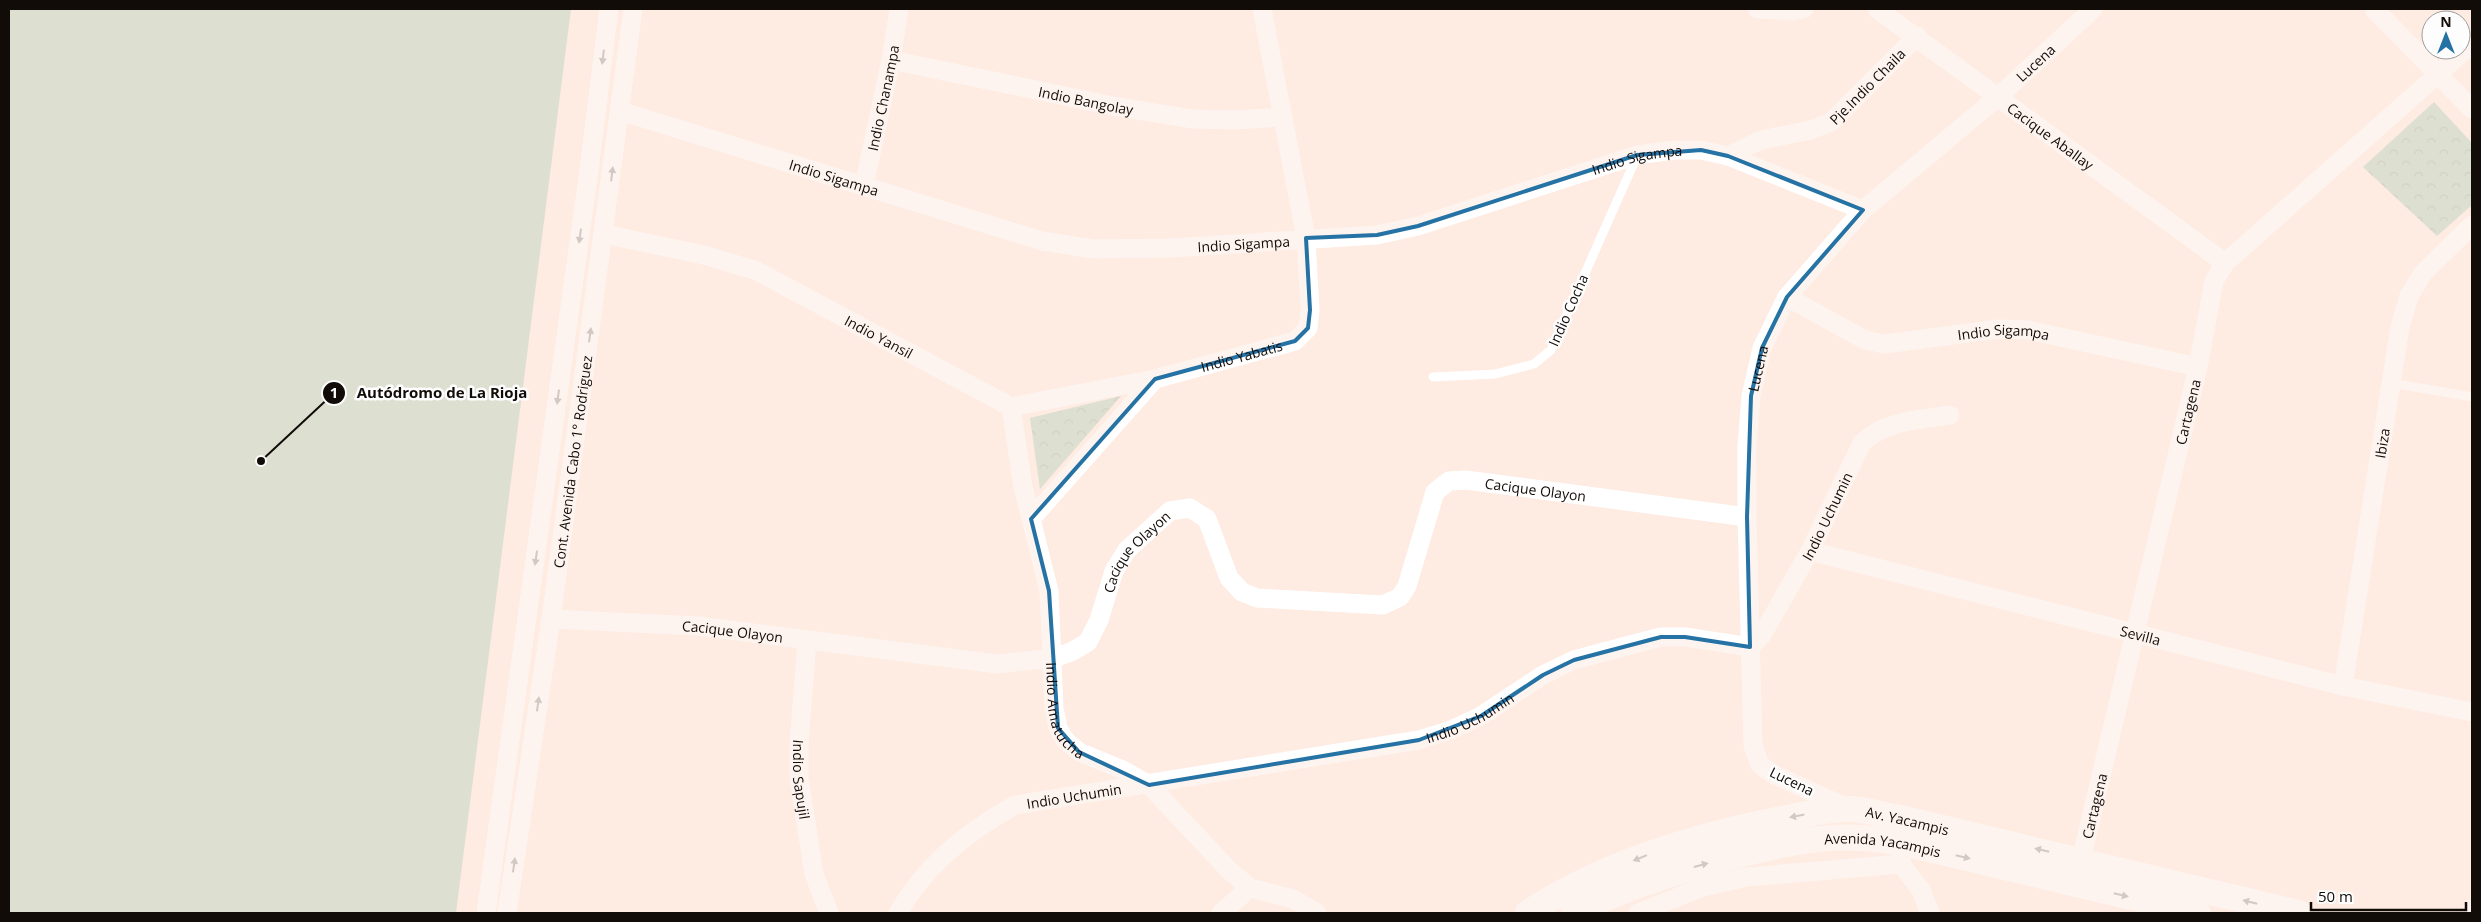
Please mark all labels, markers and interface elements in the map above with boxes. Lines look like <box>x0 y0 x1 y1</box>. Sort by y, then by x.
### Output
north arrow <box>2421 10 2471 60</box>
text: N <box>2440 12 2452 31</box>
street label: Lucena <box>2011 40 2059 85</box>
street label: Indio Chanampa <box>862 44 903 153</box>
street label: Pje.Indio Chaila <box>1825 44 1909 128</box>
one-way arrow <box>599 49 607 65</box>
street label: Indio Bangolay <box>1037 81 1136 119</box>
street label: Cacique Aballay <box>2004 98 2099 174</box>
street label: Indio Sigampa <box>1589 141 1682 179</box>
street label: Indio Sigampa <box>787 154 881 200</box>
one-way arrow <box>608 166 616 182</box>
one-way arrow <box>576 228 584 244</box>
street label: Indio Sigampa <box>1197 231 1290 256</box>
street label: Indio Cocha <box>1544 271 1592 349</box>
street label: Indio Yansil <box>842 310 916 362</box>
street label: Indio Sigampa <box>1956 319 2051 344</box>
one-way arrow <box>586 327 594 343</box>
street label: Indio Yabatis <box>1199 335 1285 376</box>
street label: Lucena <box>1743 343 1772 393</box>
street label: Cont. Avenida Cabo 1° Rodriguez <box>548 354 596 569</box>
street label: Cartagena <box>2170 377 2204 447</box>
callout: Autódromo de La Rioja <box>322 378 537 408</box>
text: 1 <box>330 382 338 402</box>
text: Autódromo de La Rioja <box>357 382 527 402</box>
one-way arrow <box>554 389 562 405</box>
street label: Ibiza <box>2370 427 2393 460</box>
street label: Indio Uchumin <box>1797 469 1856 564</box>
street label: Cacique Olayon <box>1484 473 1587 505</box>
street label: Cacique Olayon <box>1098 506 1174 595</box>
one-way arrow <box>531 550 539 566</box>
street label: Cacique Olayon <box>681 616 784 646</box>
street label: Sevilla <box>2118 620 2163 649</box>
street label: Indio Amatucha <box>1043 662 1087 763</box>
street label: Indio Uchumin <box>1423 688 1517 747</box>
one-way arrow <box>534 696 542 712</box>
street label: Indio Sapujil <box>789 739 815 821</box>
street label: Lucena <box>1767 762 1817 800</box>
street label: Cartagena <box>2077 771 2111 841</box>
street label: Indio Uchumin <box>1025 779 1123 813</box>
street label: Av. Yacampis <box>1864 801 1951 839</box>
one-way arrow <box>1788 813 1804 821</box>
street label: Avenida Yacampis <box>1824 828 1943 861</box>
one-way arrow <box>2033 846 2049 854</box>
one-way arrow <box>1956 853 1971 861</box>
one-way arrow <box>1632 854 1647 862</box>
one-way arrow <box>511 857 519 873</box>
one-way arrow <box>1693 861 1708 869</box>
scale bar <box>2311 880 2466 912</box>
text: 50 m <box>2318 886 2353 906</box>
one-way arrow <box>2114 891 2129 899</box>
one-way arrow <box>2243 897 2258 905</box>

